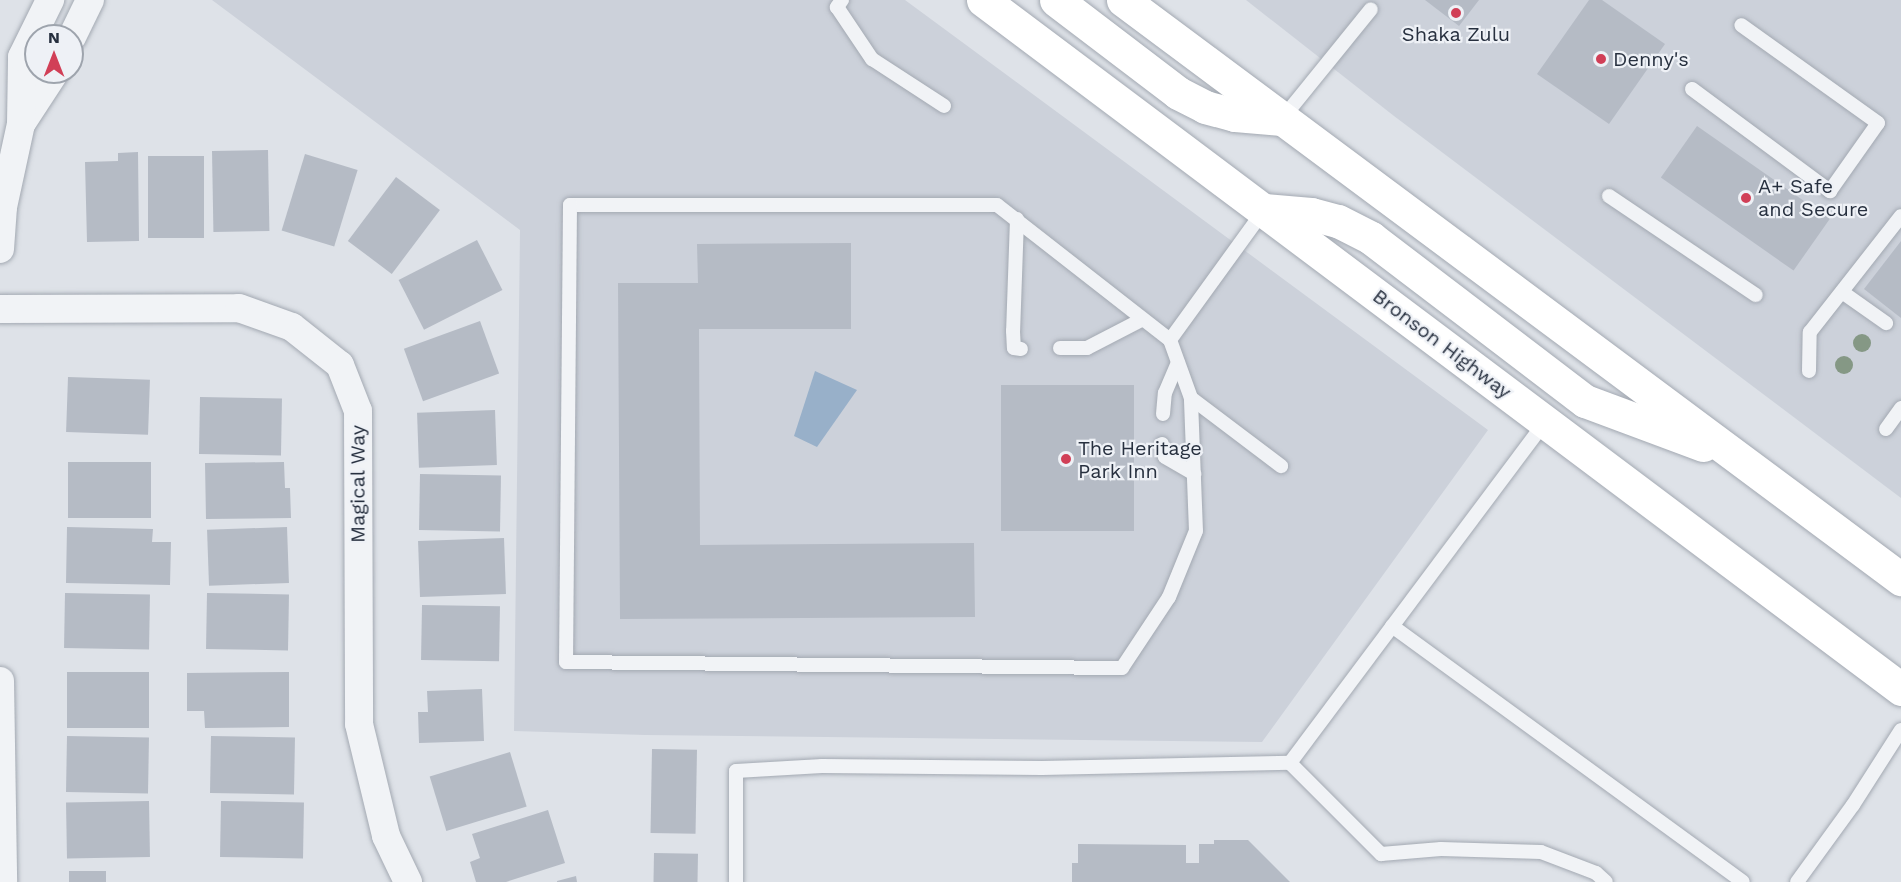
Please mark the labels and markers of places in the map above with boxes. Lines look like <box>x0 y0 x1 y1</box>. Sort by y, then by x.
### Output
marker: Shaka Zulu <box>1449 6 1463 20</box>
place label: Shaka Zulu <box>1402 22 1510 46</box>
place label: Denny's <box>1613 47 1689 71</box>
marker: Denny's <box>1594 52 1608 66</box>
place label: A+ Safe and Secure <box>1758 174 1868 221</box>
marker: A+ Safe and Secure <box>1739 191 1753 205</box>
place label: The Heritage Park Inn <box>1078 436 1202 483</box>
marker: The Heritage Park Inn <box>1059 452 1073 466</box>

